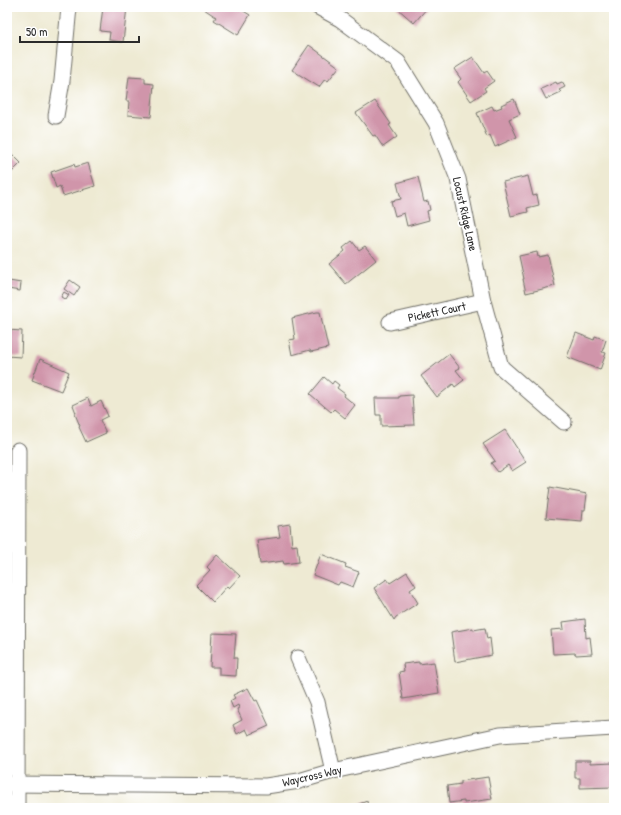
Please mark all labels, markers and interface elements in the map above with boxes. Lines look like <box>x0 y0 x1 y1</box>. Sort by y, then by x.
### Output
scale bar <box>20 18 139 44</box>
text: 50 m <box>26 23 47 40</box>
street label: Locust Ridge Lane <box>449 175 482 253</box>
street label: Pickett Court <box>406 297 468 326</box>
street label: Waycross Way <box>281 760 343 791</box>

